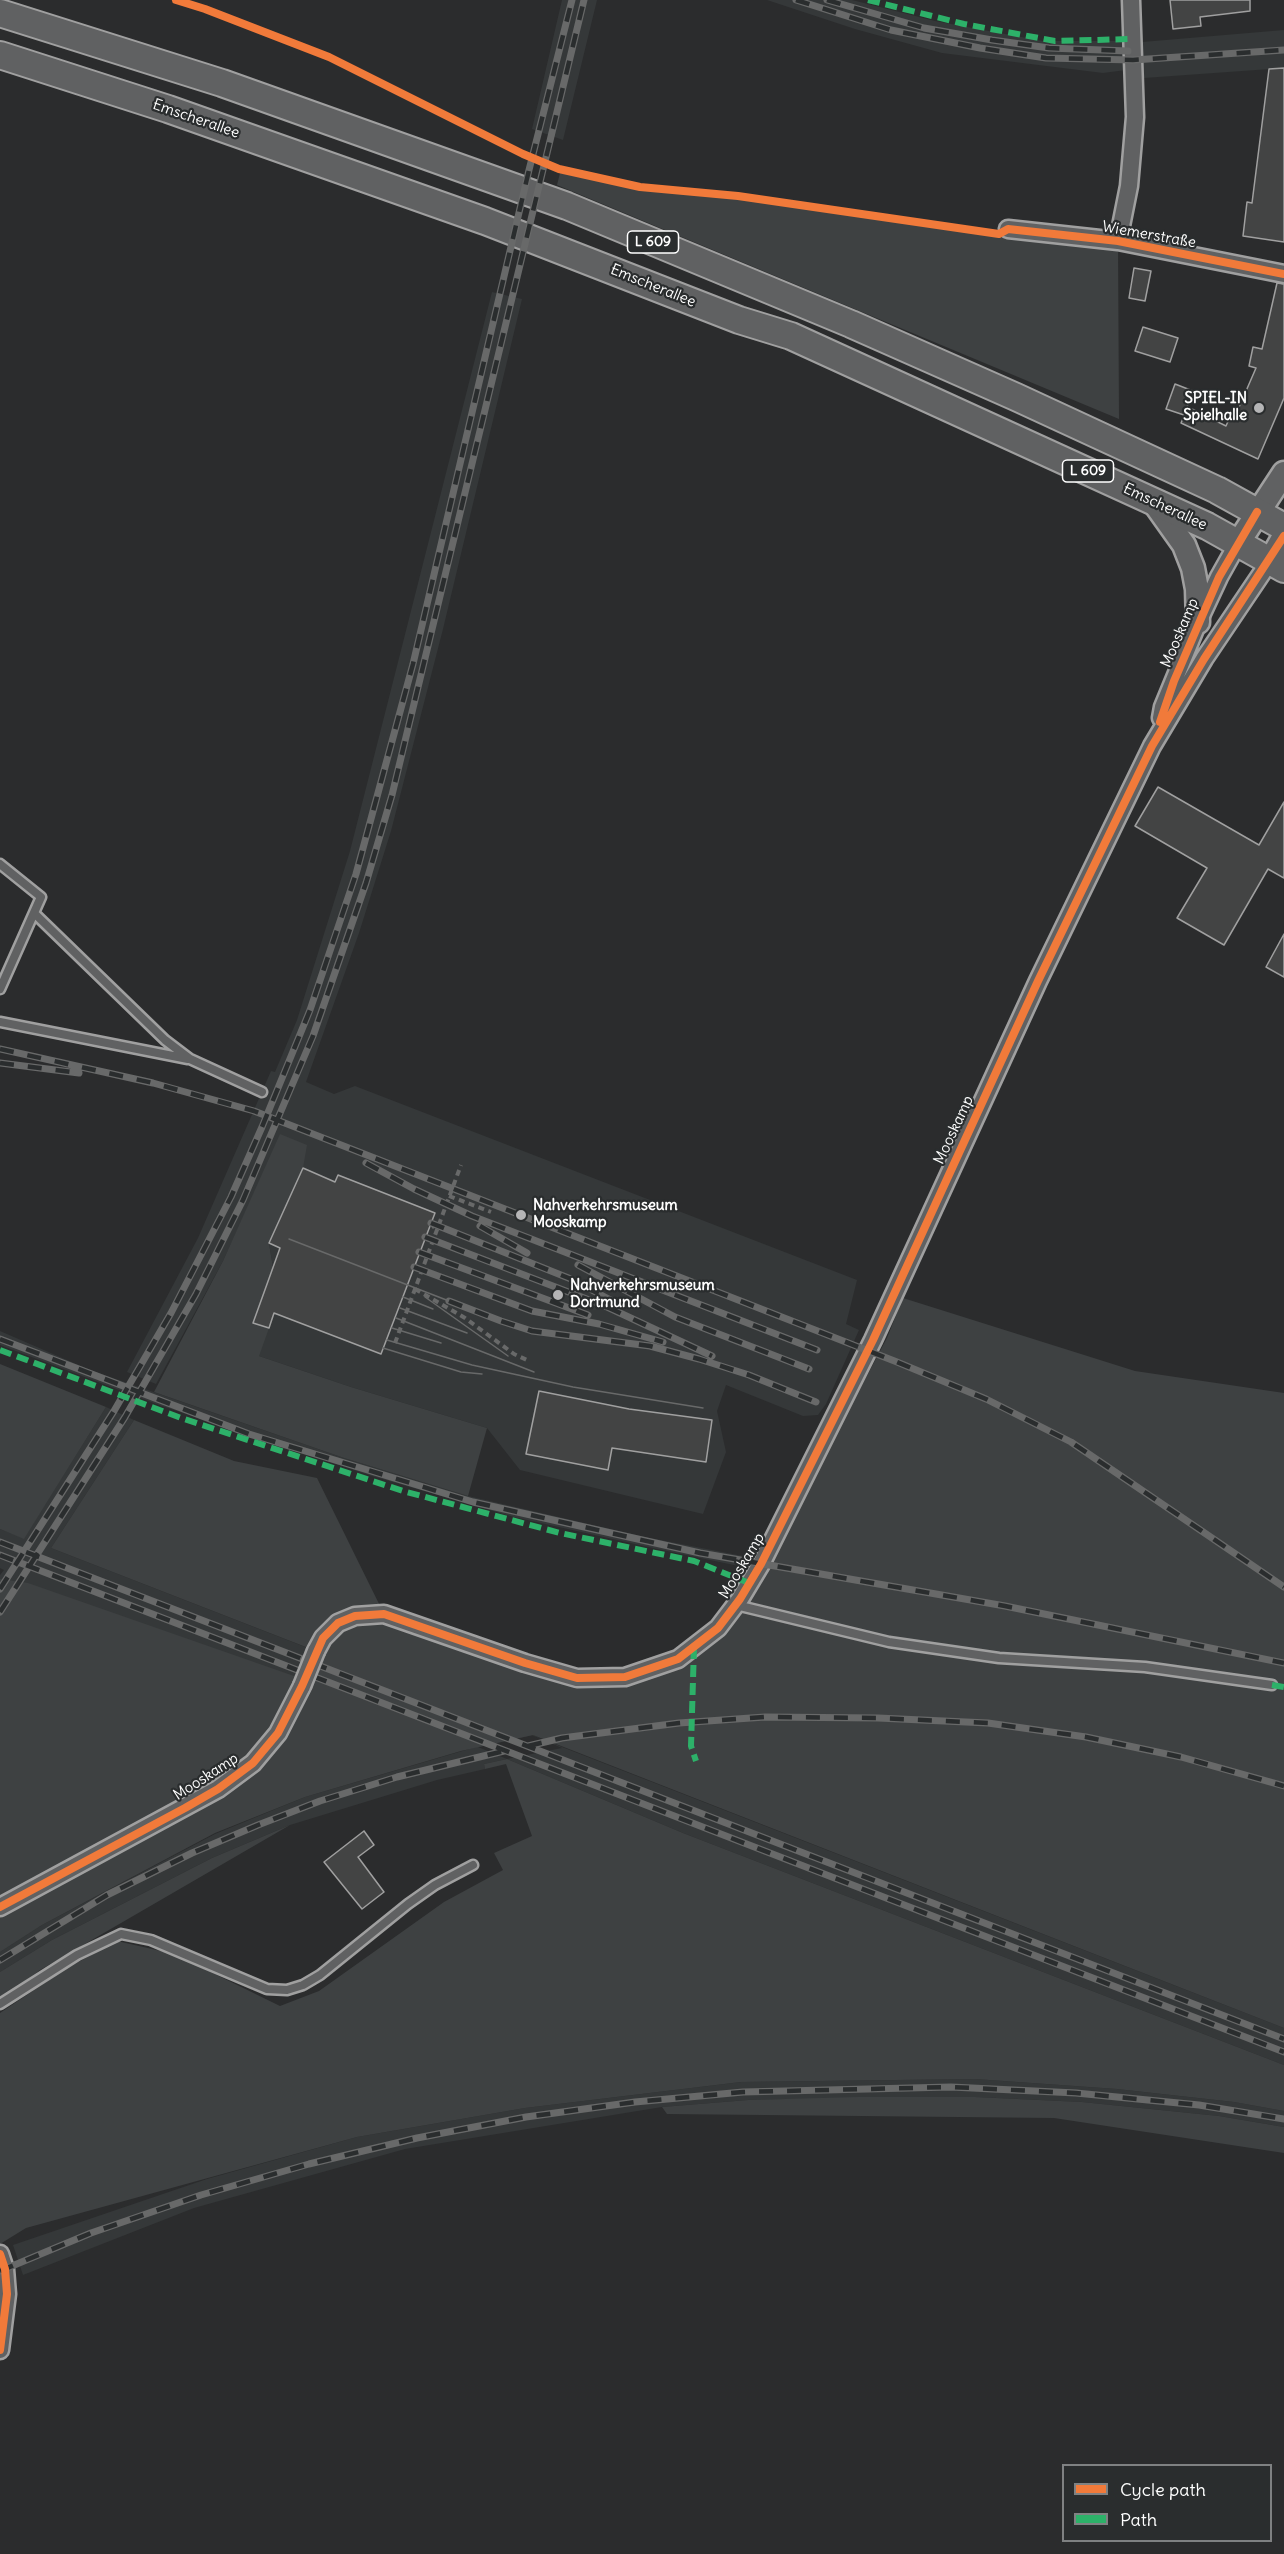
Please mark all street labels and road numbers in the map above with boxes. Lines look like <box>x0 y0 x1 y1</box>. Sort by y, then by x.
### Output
street label: Emscherallee <box>150 96 242 142</box>
street label: Wiemerstraße <box>1101 218 1197 252</box>
road number: L 609 <box>628 231 678 253</box>
street label: Emscherallee <box>608 261 698 311</box>
road number: L 609 <box>1062 460 1114 482</box>
street label: Emscherallee <box>1120 480 1210 534</box>
street label: Mooskamp <box>1157 596 1203 670</box>
street label: Mooskamp <box>930 1093 978 1167</box>
street label: Mooskamp <box>715 1530 769 1602</box>
street label: Mooskamp <box>170 1749 242 1805</box>

